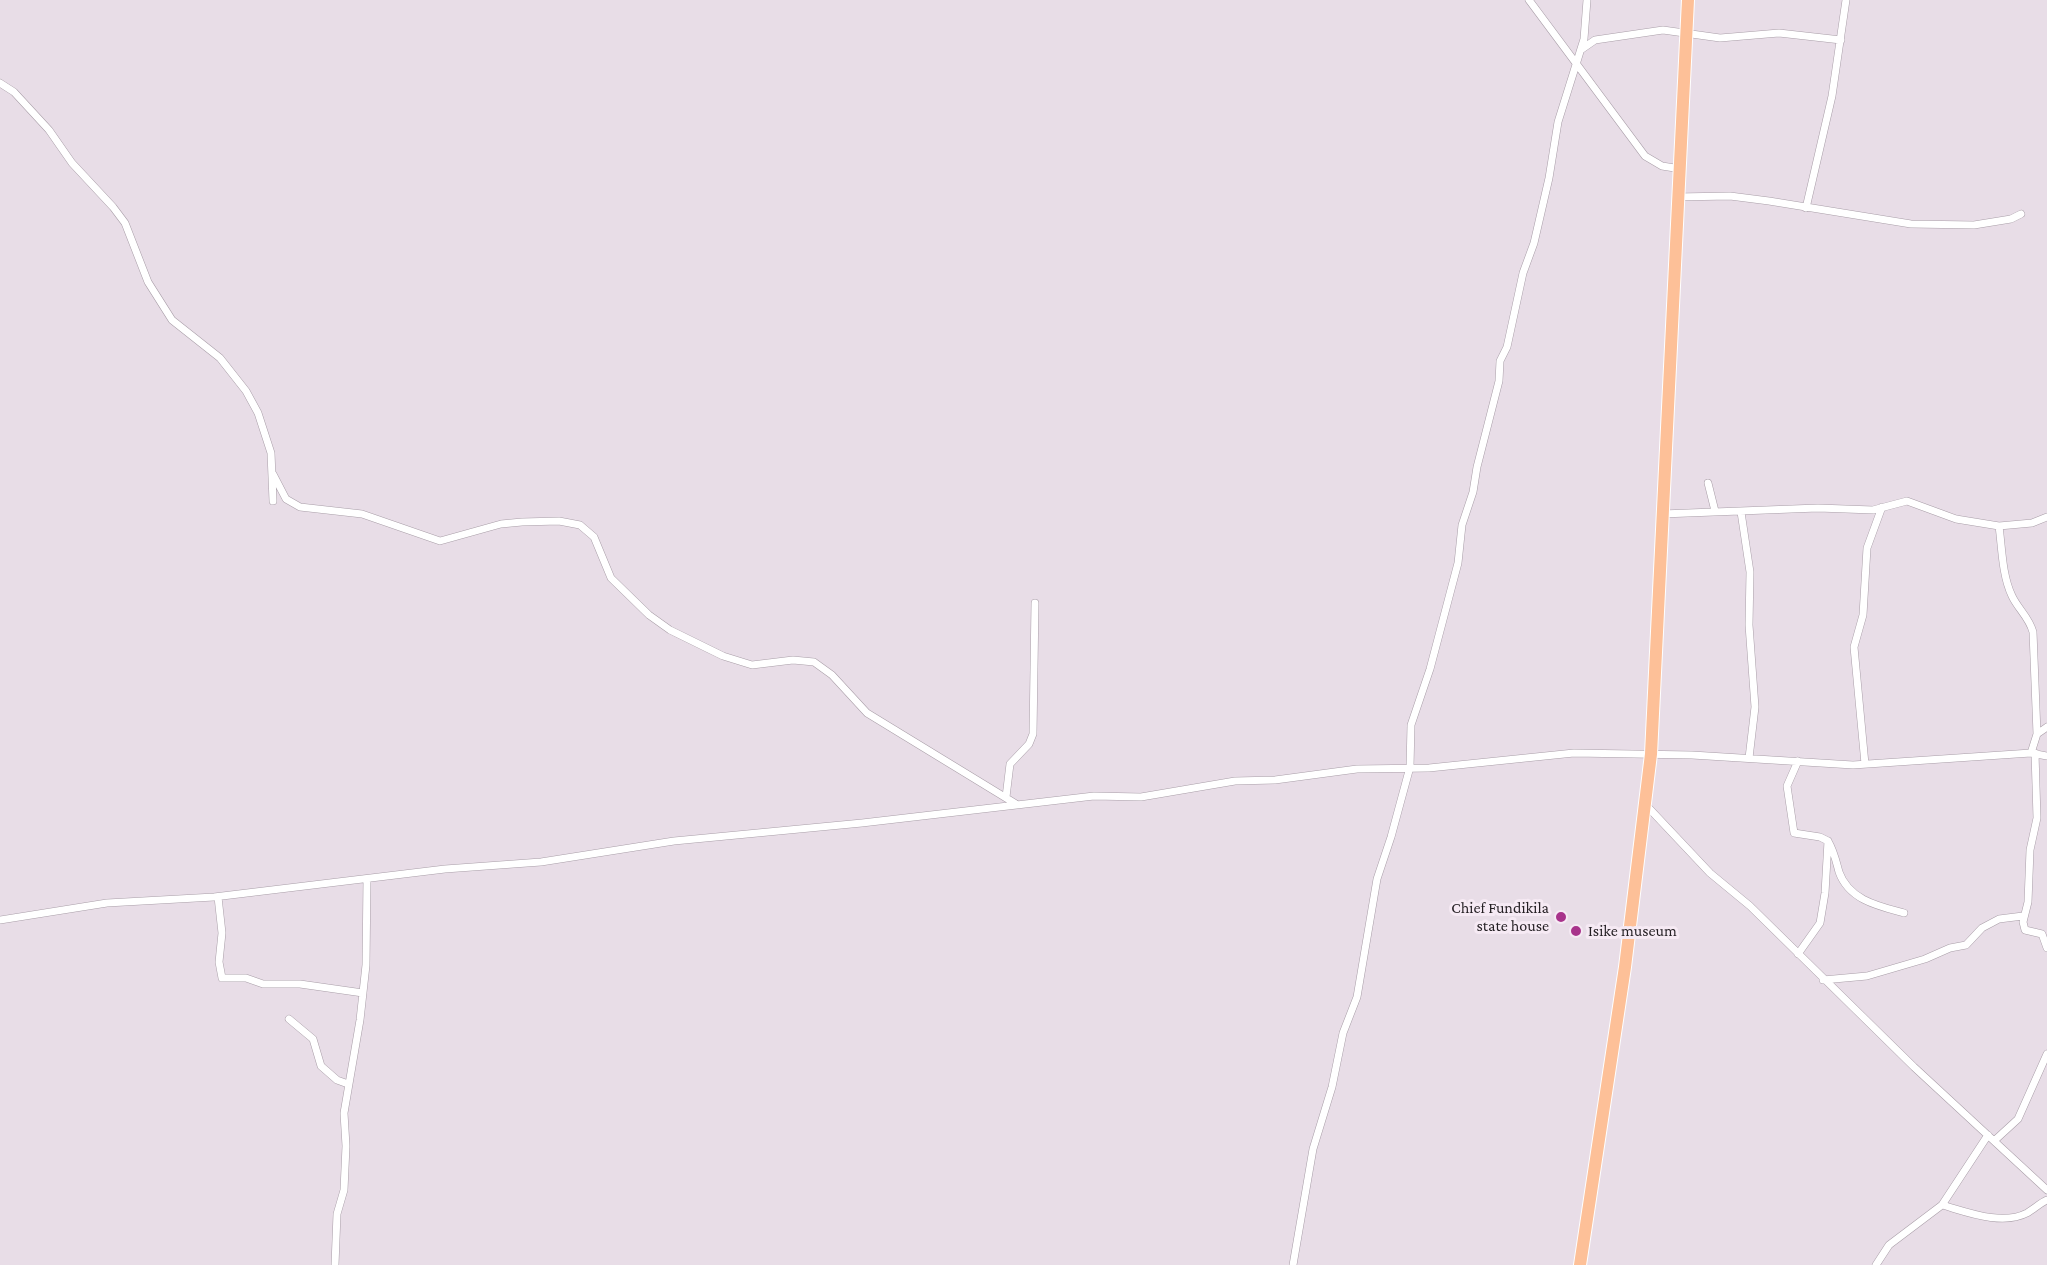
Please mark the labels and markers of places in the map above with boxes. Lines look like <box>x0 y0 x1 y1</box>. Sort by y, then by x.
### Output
place label: Chief Fundikila state house <box>1451 898 1549 936</box>
marker: Chief Fundikila state house <box>1554 910 1568 924</box>
place label: Isike museum <box>1588 921 1677 941</box>
marker: Isike museum <box>1569 924 1583 938</box>

